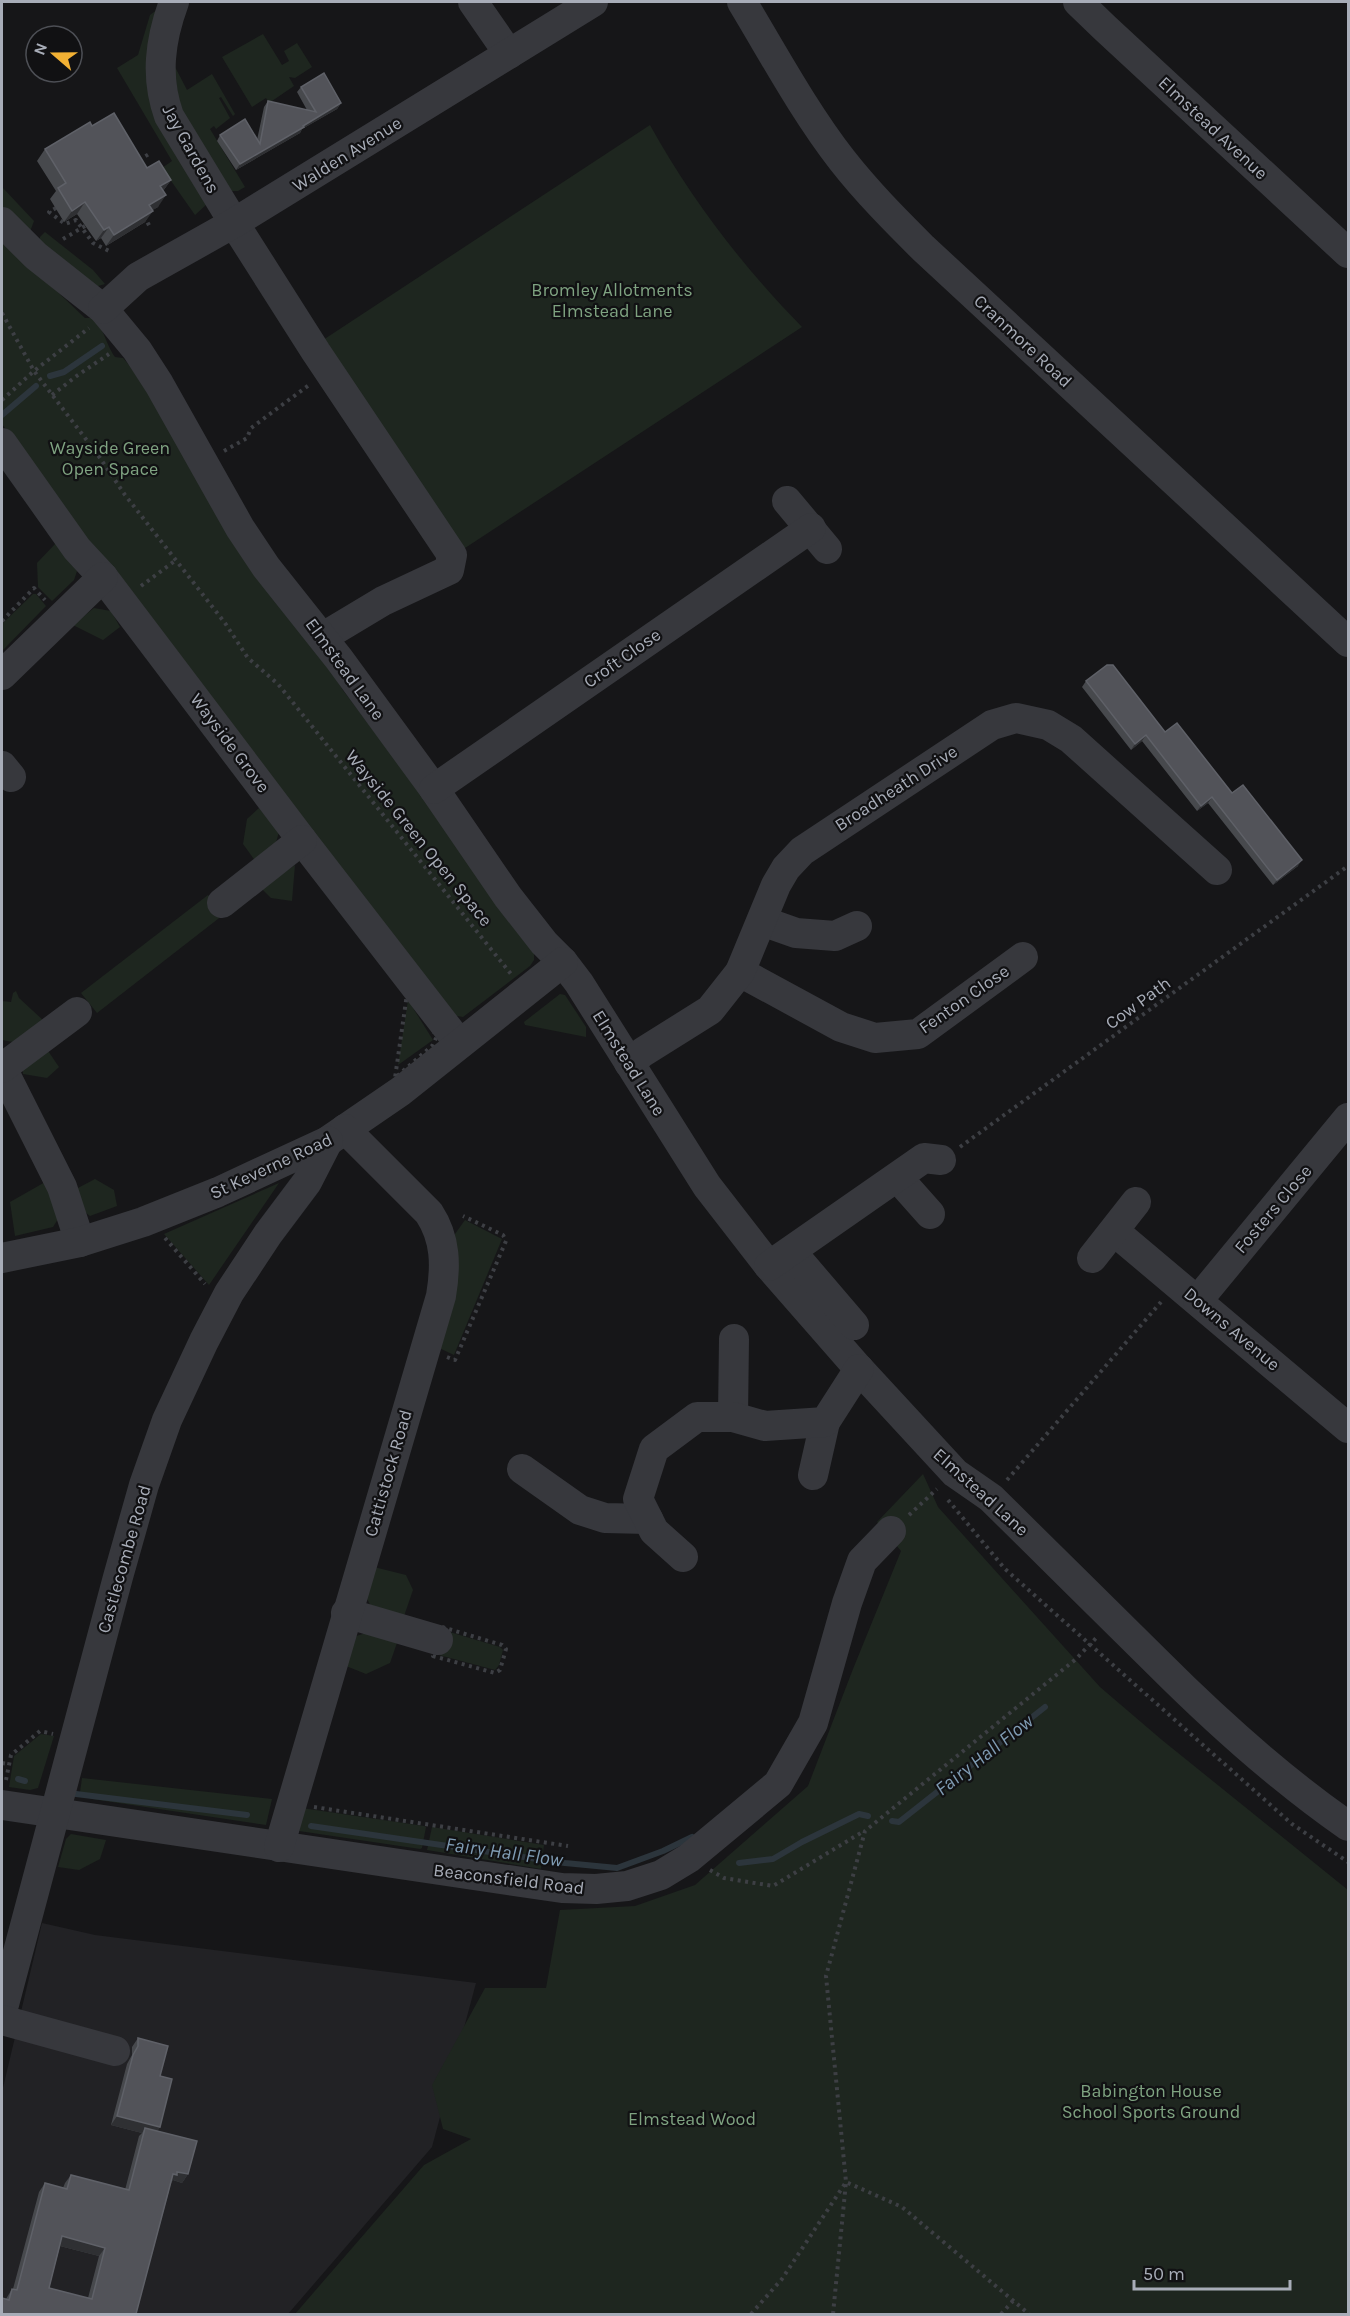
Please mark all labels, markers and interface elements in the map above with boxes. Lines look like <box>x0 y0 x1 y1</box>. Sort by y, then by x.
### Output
north arrow <box>24 24 84 84</box>
text: N <box>29 40 51 58</box>
street label: Elmstead Avenue <box>1154 72 1272 184</box>
street label: Jay Gardens <box>158 101 224 197</box>
street label: Walden Avenue <box>288 112 406 196</box>
park label: Bromley Allotments Elmstead Lane <box>531 279 693 322</box>
street label: Cranmore Road <box>969 290 1077 392</box>
park label: Wayside Green Open Space <box>50 437 170 480</box>
street label: Elmstead Lane <box>301 614 389 724</box>
street label: Croft Close <box>579 623 665 693</box>
street label: Wayside Grove <box>185 689 275 797</box>
street label: Broadheath Drive <box>830 740 962 836</box>
street label: Wayside Green Open Space <box>341 745 497 931</box>
street label: Fenton Close <box>915 960 1013 1038</box>
street label: Cow Path <box>1101 972 1175 1034</box>
street label: Elmstead Lane <box>588 1006 670 1120</box>
street label: St Keverne Road <box>206 1128 336 1204</box>
street label: Fosters Close <box>1230 1160 1316 1258</box>
street label: Downs Avenue <box>1179 1282 1285 1376</box>
street label: Cattistock Road <box>359 1407 417 1539</box>
street label: Elmstead Lane <box>929 1443 1033 1541</box>
street label: Castlecombe Road <box>92 1482 156 1636</box>
water label: Fairy Hall Flow <box>930 1709 1038 1800</box>
water label: Fairy Hall Flow <box>444 1832 565 1872</box>
street label: Beaconsfield Road <box>432 1859 586 1899</box>
park label: Babington House School Sports Ground <box>1062 2080 1240 2123</box>
park label: Elmstead Wood <box>628 2108 756 2130</box>
scale bar <box>1134 2253 1290 2291</box>
text: 50 m <box>1143 2263 1185 2285</box>

